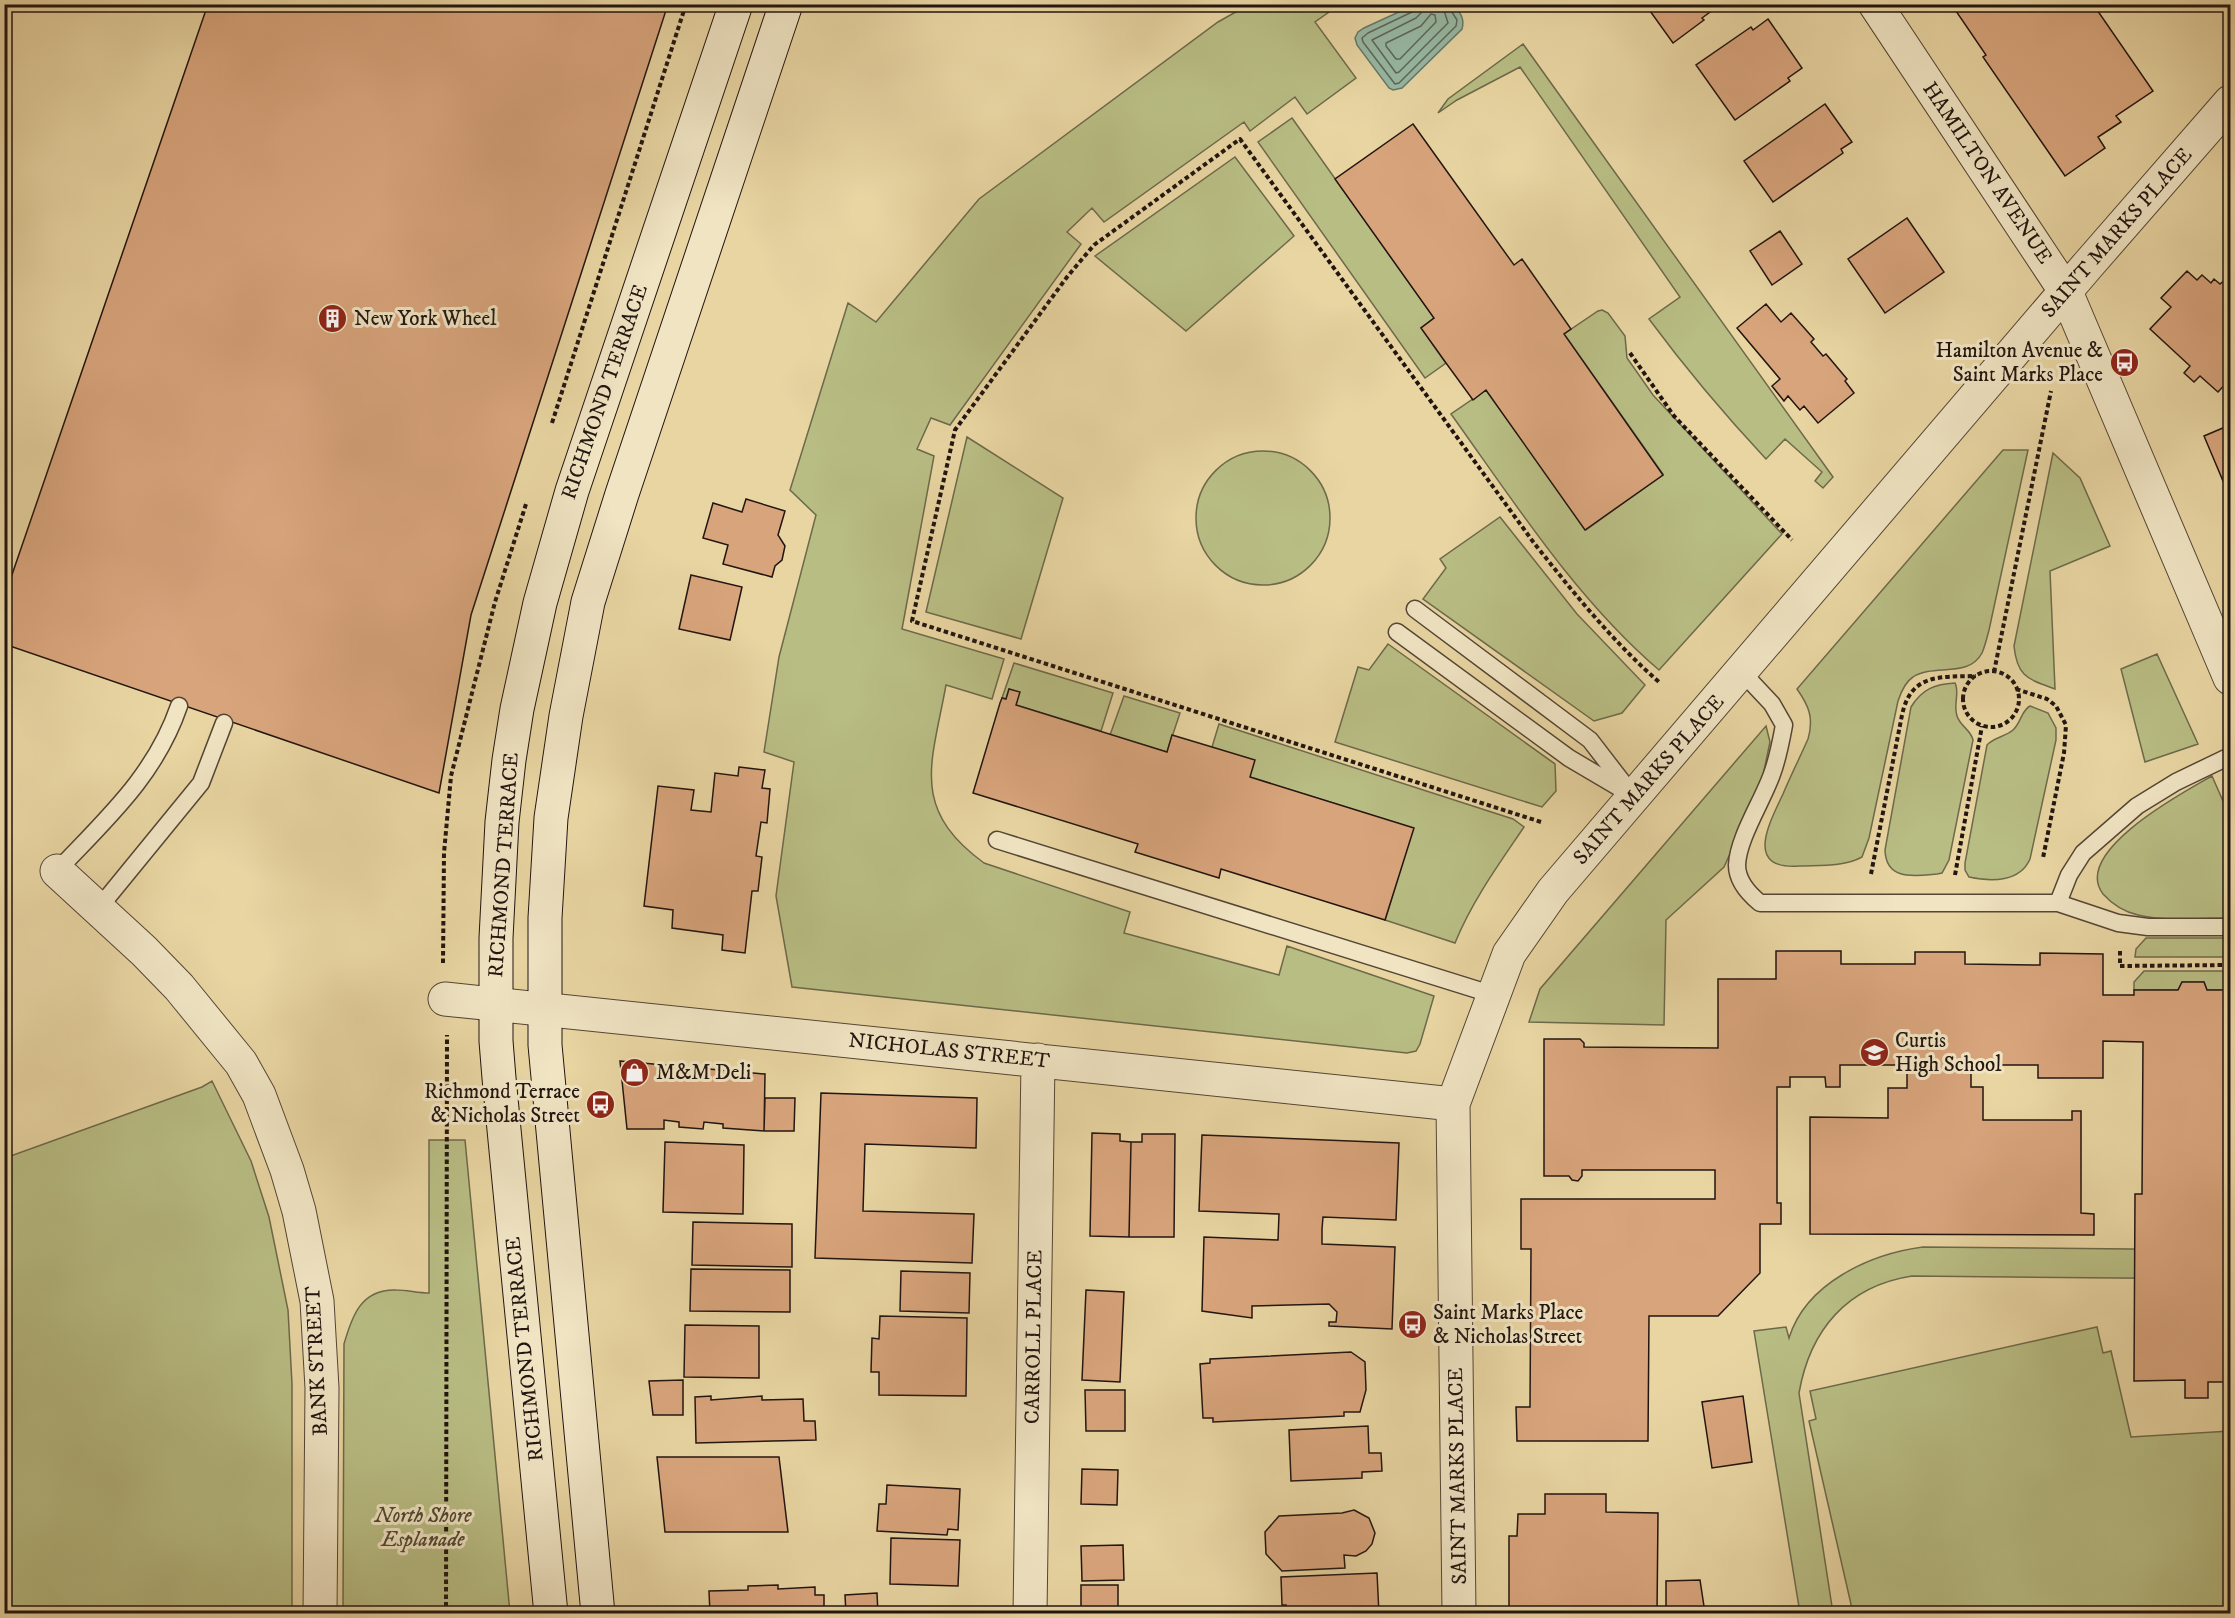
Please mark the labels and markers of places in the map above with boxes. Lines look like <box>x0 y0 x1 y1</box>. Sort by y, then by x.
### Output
building icon: New York Wheel <box>317 303 349 335</box>
place label: New York Wheel <box>354 306 497 332</box>
place label: Hamilton Avenue & Saint Marks Place <box>1935 338 2103 388</box>
bus stop icon: Hamilton Avenue & Saint Marks Place <box>2108 347 2140 379</box>
place label: Curtis High School <box>1895 1028 2002 1078</box>
school or university icon: Curtis High School <box>1858 1037 1890 1069</box>
shop icon: M&M Deli <box>619 1057 651 1089</box>
place label: M&M Deli <box>656 1060 751 1086</box>
place label: Richmond Terrace & Nicholas Street <box>424 1079 580 1129</box>
bus stop icon: Richmond Terrace & Nicholas Street <box>585 1088 617 1120</box>
place label: Saint Marks Place & Nicholas Street <box>1433 1300 1584 1350</box>
bus stop icon: Saint Marks Place & Nicholas Street <box>1396 1309 1428 1341</box>

